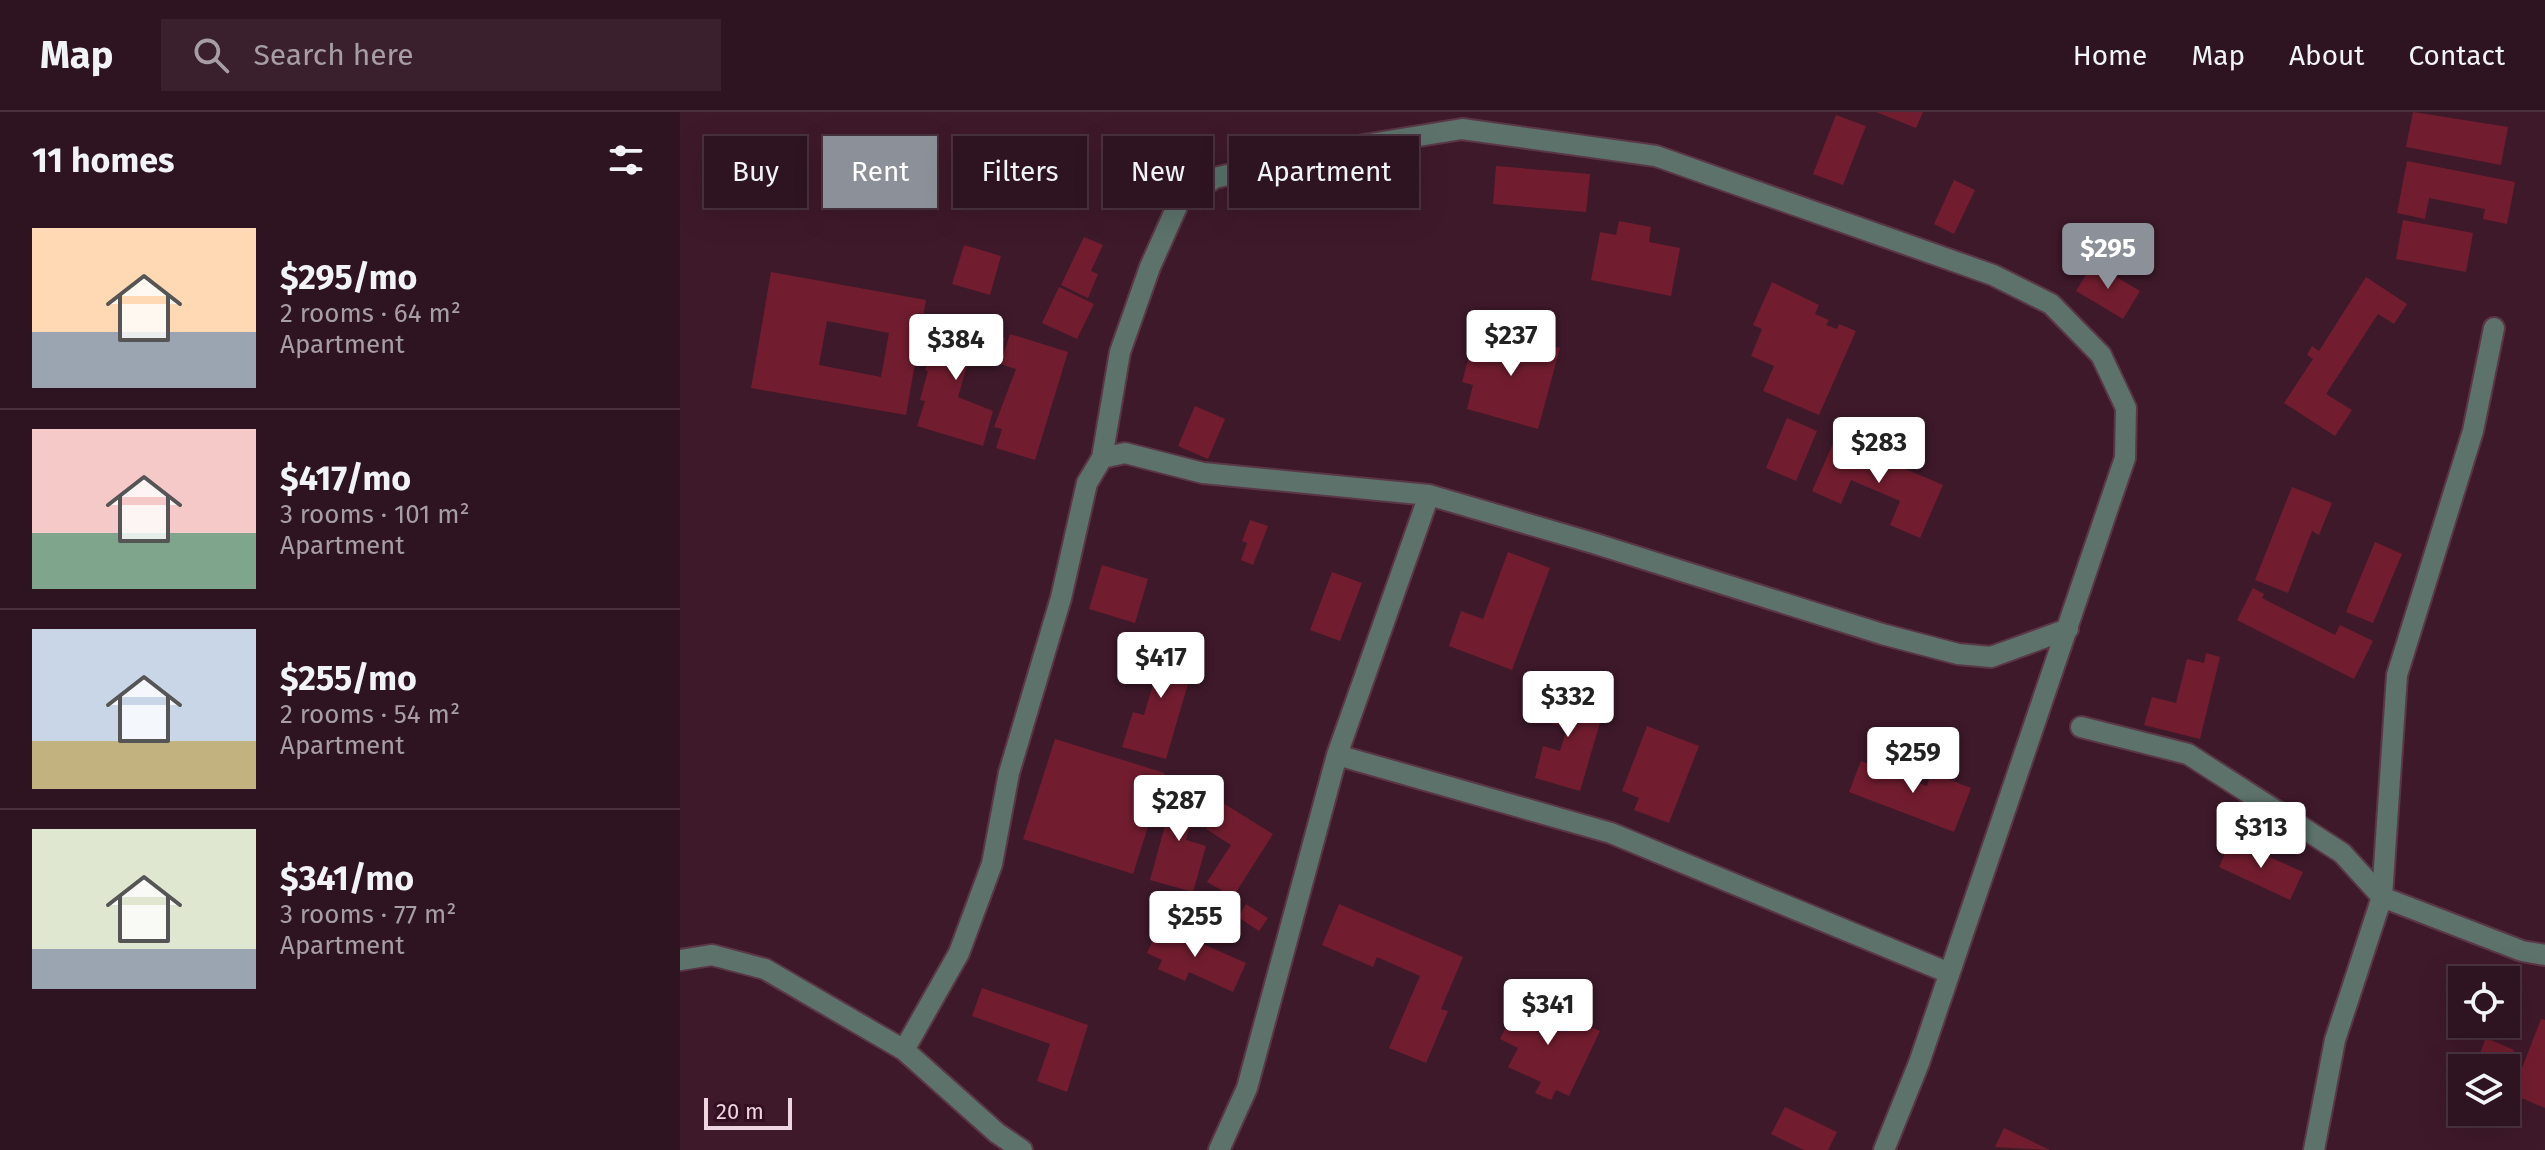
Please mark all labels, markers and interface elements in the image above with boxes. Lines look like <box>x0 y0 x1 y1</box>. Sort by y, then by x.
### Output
search box <box>161 19 721 91</box>
text: Map <box>40 32 113 78</box>
icon: search <box>189 33 233 77</box>
text: Search here <box>253 37 414 73</box>
text: Home <box>2073 39 2147 72</box>
text: Map <box>2191 39 2245 72</box>
text: About <box>2289 39 2364 72</box>
text: Contact <box>2408 39 2505 72</box>
chip: Buy <box>704 136 807 208</box>
chip: Rent <box>823 136 937 208</box>
chip: Filters <box>953 136 1087 208</box>
chip: New <box>1103 136 1213 208</box>
chip: Apartment <box>1229 136 1419 208</box>
icon: filters <box>604 138 648 182</box>
text: 11 homes <box>32 140 174 181</box>
pin: $295 <box>2061 223 2155 291</box>
text: $295 <box>2080 233 2136 264</box>
text: $295/mo <box>280 257 417 298</box>
icon: home <box>96 260 192 356</box>
text: 2 rooms · 64 m² <box>280 298 461 329</box>
pin: $237 <box>1464 310 1558 378</box>
pin: $384 <box>909 314 1003 382</box>
text: $237 <box>1485 320 1537 351</box>
text: $384 <box>927 324 985 355</box>
text: Apartment <box>280 329 405 360</box>
pin: $283 <box>1832 417 1926 485</box>
text: $283 <box>1851 427 1907 458</box>
text: $417/mo <box>280 458 411 499</box>
icon: home <box>96 461 192 557</box>
text: 3 rooms · 101 m² <box>280 499 470 530</box>
text: Apartment <box>280 530 405 561</box>
pin: $417 <box>1114 632 1208 700</box>
text: $417 <box>1135 642 1187 673</box>
text: $255/mo <box>280 658 417 699</box>
icon: home <box>96 661 192 757</box>
pin: $332 <box>1521 671 1615 739</box>
text: $332 <box>1541 681 1595 712</box>
text: 2 rooms · 54 m² <box>280 699 460 730</box>
pin: $259 <box>1866 727 1960 795</box>
text: Apartment <box>280 730 405 761</box>
text: $259 <box>1885 737 1941 768</box>
pin: $287 <box>1132 775 1226 843</box>
text: $287 <box>1152 785 1206 816</box>
pin: $313 <box>2214 802 2308 870</box>
text: $313 <box>2235 812 2287 843</box>
text: $341/mo <box>280 858 414 899</box>
icon: home <box>96 861 192 957</box>
pin: $255 <box>1148 891 1242 959</box>
text: 3 rooms · 77 m² <box>280 899 456 930</box>
text: $255 <box>1167 901 1223 932</box>
text: Apartment <box>280 930 405 961</box>
map controls <box>2448 966 2520 1126</box>
button: locate <box>2448 966 2520 1038</box>
pin: $341 <box>1501 979 1595 1047</box>
text: $341 <box>1522 989 1574 1020</box>
button: layers <box>2448 1054 2520 1126</box>
scale bar <box>704 1094 792 1130</box>
text: 20 m <box>716 1098 764 1125</box>

